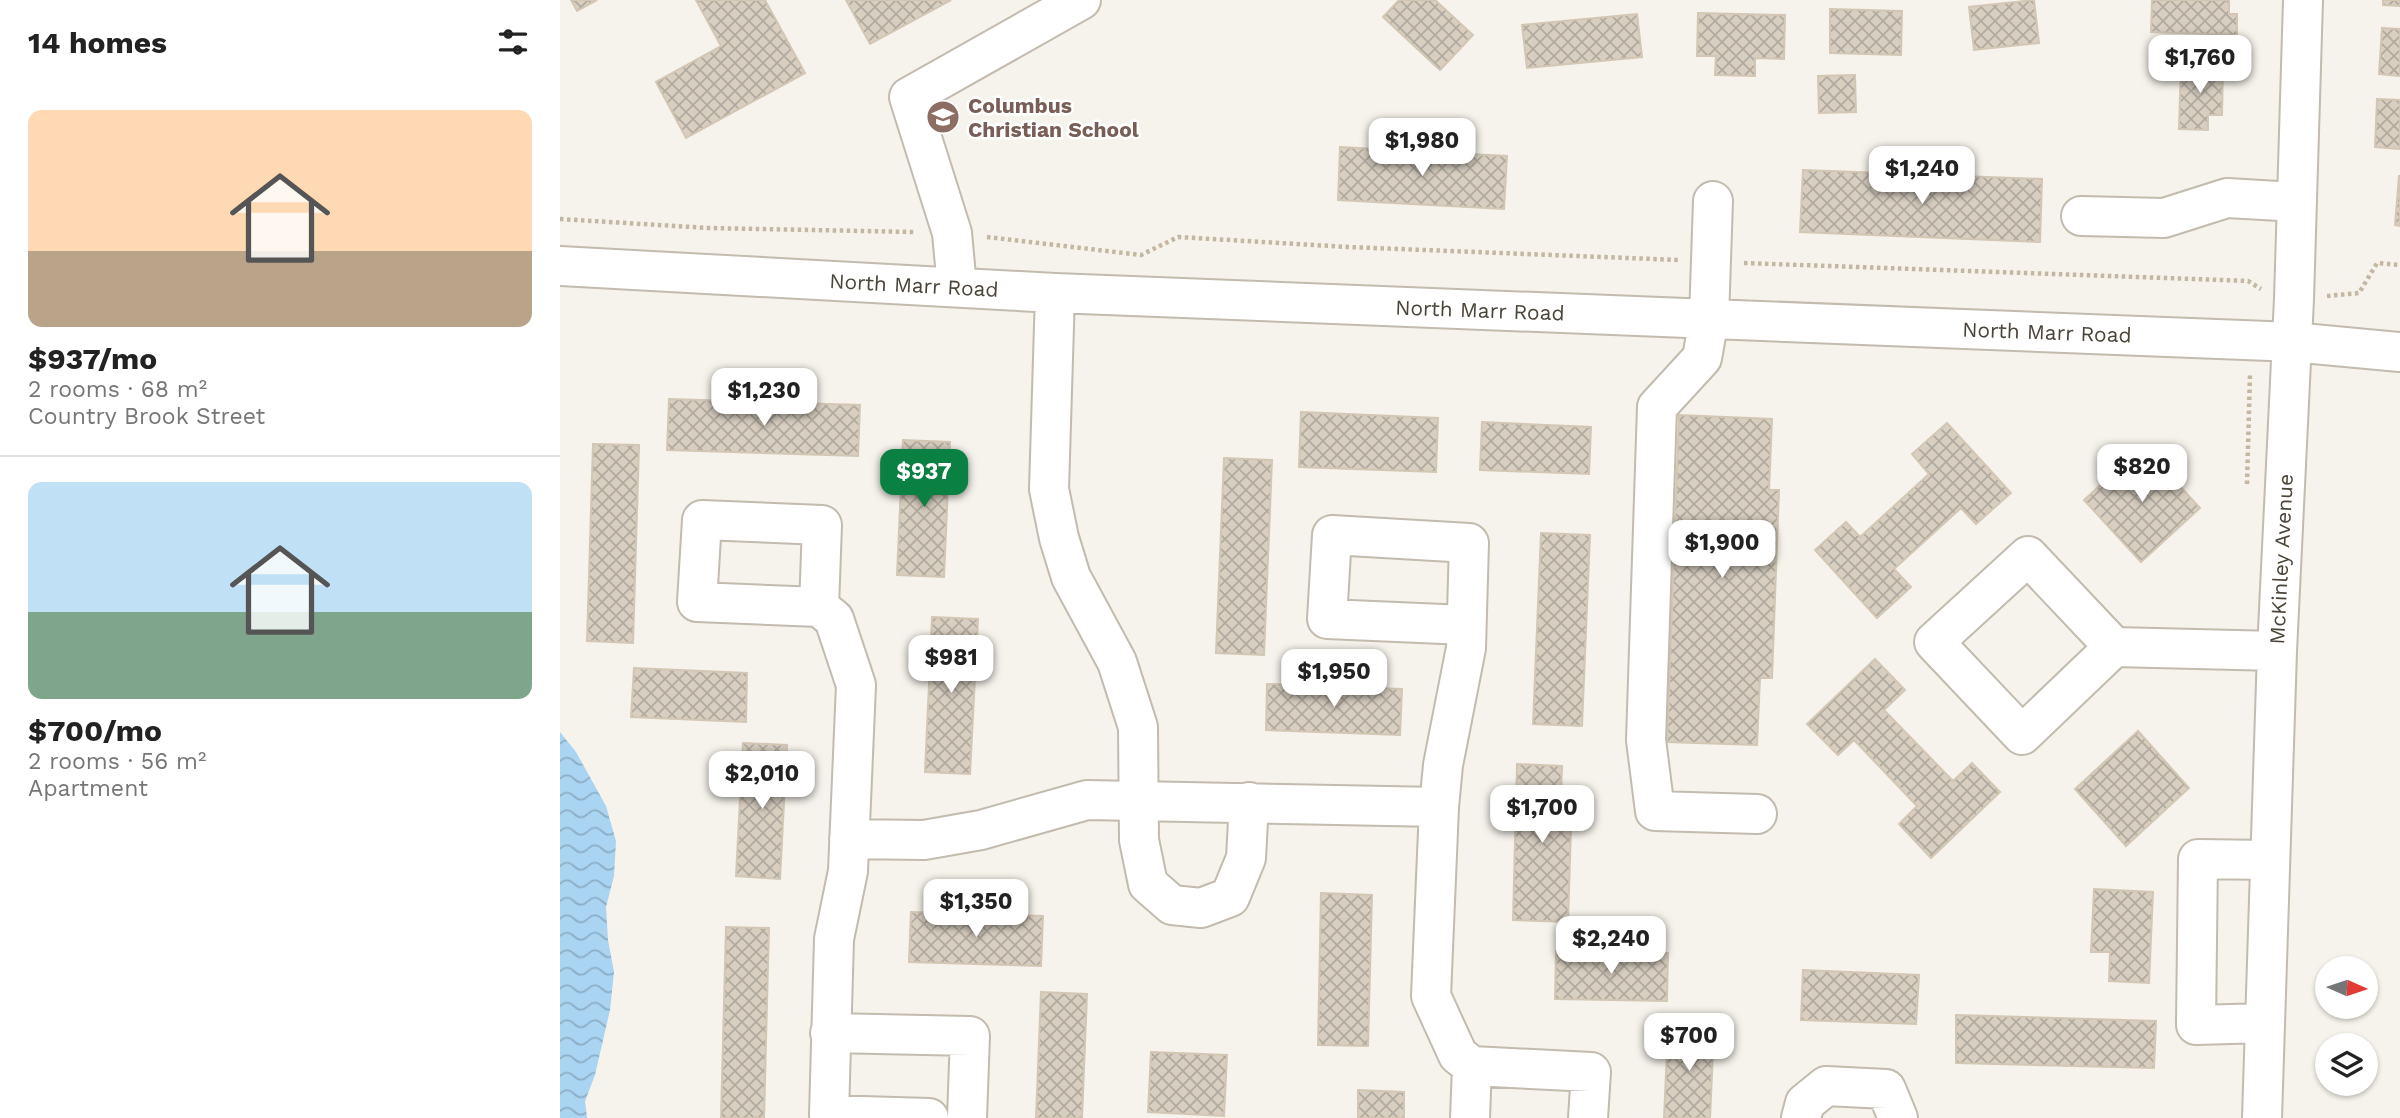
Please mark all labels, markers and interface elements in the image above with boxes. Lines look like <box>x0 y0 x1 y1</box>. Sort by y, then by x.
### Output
icon: filters <box>494 23 532 61</box>
text: 14 homes <box>28 25 167 60</box>
pin: $1,760 <box>2143 36 2257 95</box>
text: $1,760 <box>2164 44 2236 71</box>
place label: Columbus Christian School <box>968 93 1139 142</box>
school or university icon: Columbus Christian School <box>924 98 962 136</box>
pin: $1,980 <box>1365 118 1479 178</box>
text: $1,980 <box>1385 127 1459 154</box>
pin: $1,240 <box>1865 146 1979 206</box>
icon: home <box>217 155 343 281</box>
text: $1,240 <box>1885 155 1959 182</box>
street label: North Marr Road <box>829 268 999 302</box>
street label: North Marr Road <box>1395 295 1565 325</box>
street label: North Marr Road <box>1962 317 2132 347</box>
text: $937/mo <box>28 341 157 376</box>
pin: $1,230 <box>707 368 821 428</box>
text: 2 rooms · 68 m² <box>28 376 207 403</box>
text: $1,230 <box>727 377 801 404</box>
text: Country Brook Street <box>28 403 265 430</box>
pin: $820 <box>2101 444 2183 504</box>
pin: $937 <box>883 449 965 509</box>
text: $820 <box>2113 453 2171 480</box>
text: $937 <box>896 458 952 485</box>
street label: McKinley Avenue <box>2264 473 2298 645</box>
pin: $1,900 <box>1665 520 1779 580</box>
icon: home <box>217 527 343 653</box>
text: $1,900 <box>1684 529 1760 556</box>
pin: $981 <box>910 636 992 695</box>
text: $981 <box>924 644 978 671</box>
pin: $1,950 <box>1277 650 1391 709</box>
text: $1,950 <box>1297 658 1371 685</box>
text: $700/mo <box>28 713 162 748</box>
text: 2 rooms · 56 m² <box>28 748 206 775</box>
pin: $2,010 <box>705 752 819 811</box>
text: $2,010 <box>725 760 799 787</box>
text: Apartment <box>28 775 148 802</box>
pin: $1,700 <box>1485 786 1599 845</box>
text: $1,700 <box>1506 794 1578 821</box>
pin: $1,350 <box>919 880 1033 939</box>
text: $1,350 <box>939 888 1013 915</box>
pin: $2,240 <box>1554 916 1668 976</box>
text: $2,240 <box>1572 925 1650 952</box>
north arrow <box>2315 956 2378 1018</box>
map controls <box>2315 956 2378 1096</box>
pin: $700 <box>1648 1014 1730 1073</box>
text: $700 <box>1660 1022 1718 1049</box>
button: layers <box>2315 1033 2378 1096</box>

